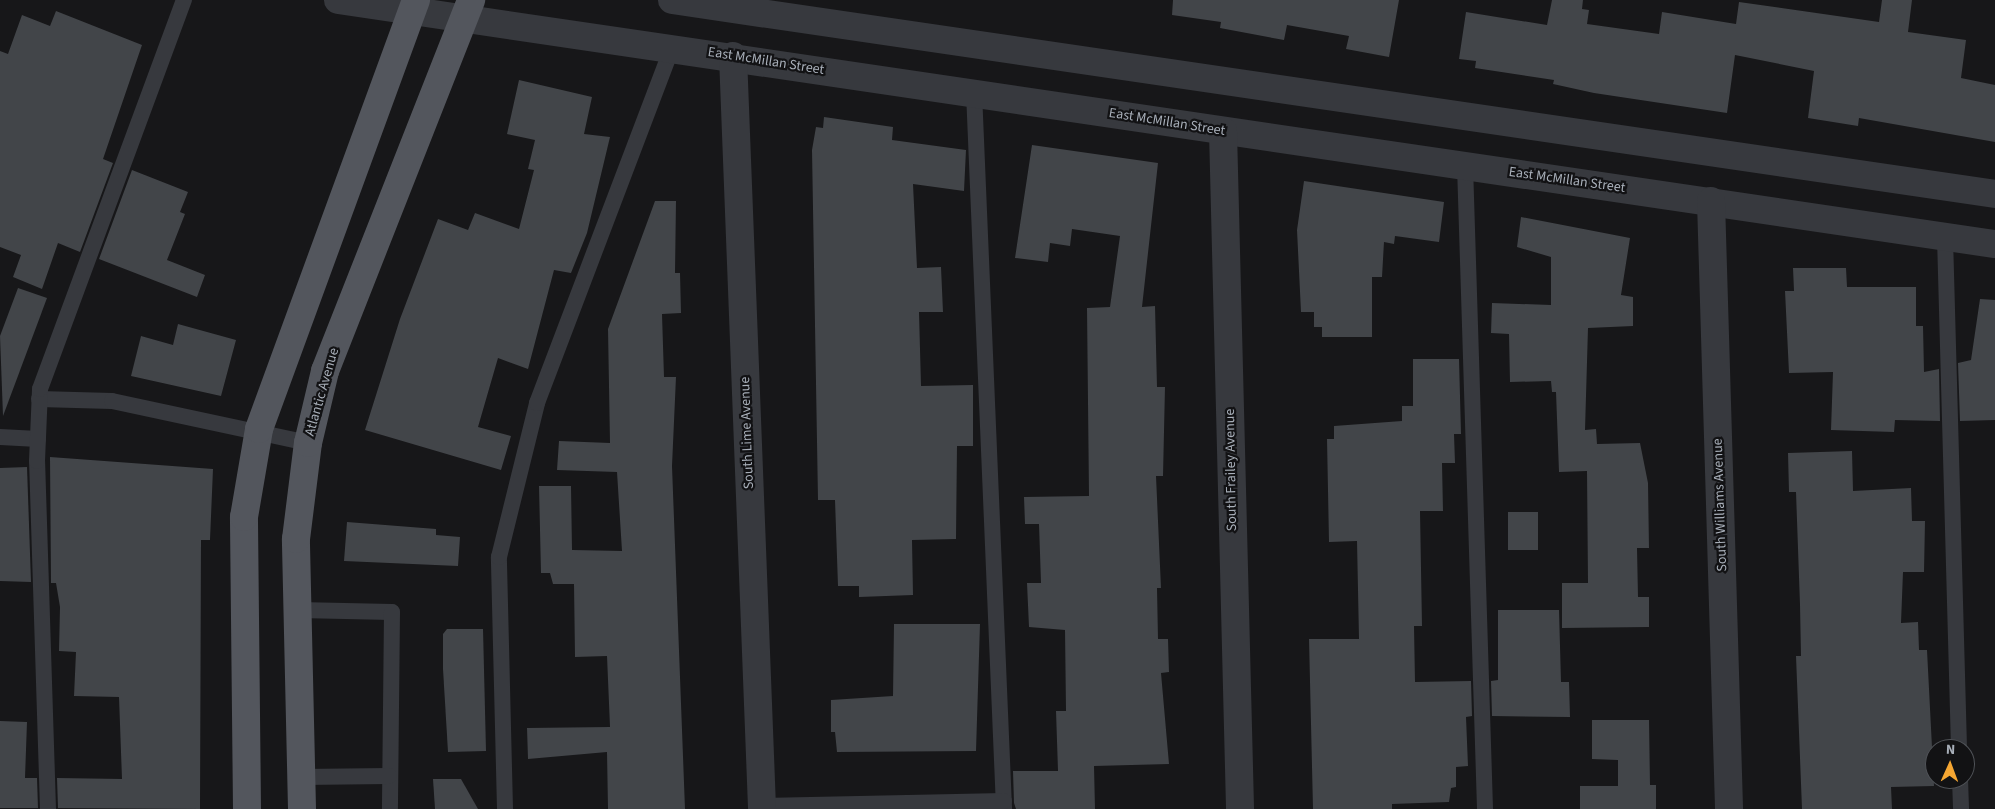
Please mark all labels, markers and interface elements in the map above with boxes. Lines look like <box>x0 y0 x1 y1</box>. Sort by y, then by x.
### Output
street label: East McMillan Street <box>707 44 825 78</box>
street label: East McMillan Street <box>1108 105 1226 139</box>
street label: East McMillan Street <box>1508 164 1626 196</box>
street label: Atlantic Avenue <box>301 346 343 438</box>
street label: South Lime Avenue <box>737 376 757 490</box>
street label: South Frailey Avenue <box>1222 409 1240 531</box>
street label: South Williams Avenue <box>1709 438 1731 572</box>
north arrow <box>1925 739 1975 789</box>
text: N <box>1945 740 1955 760</box>

